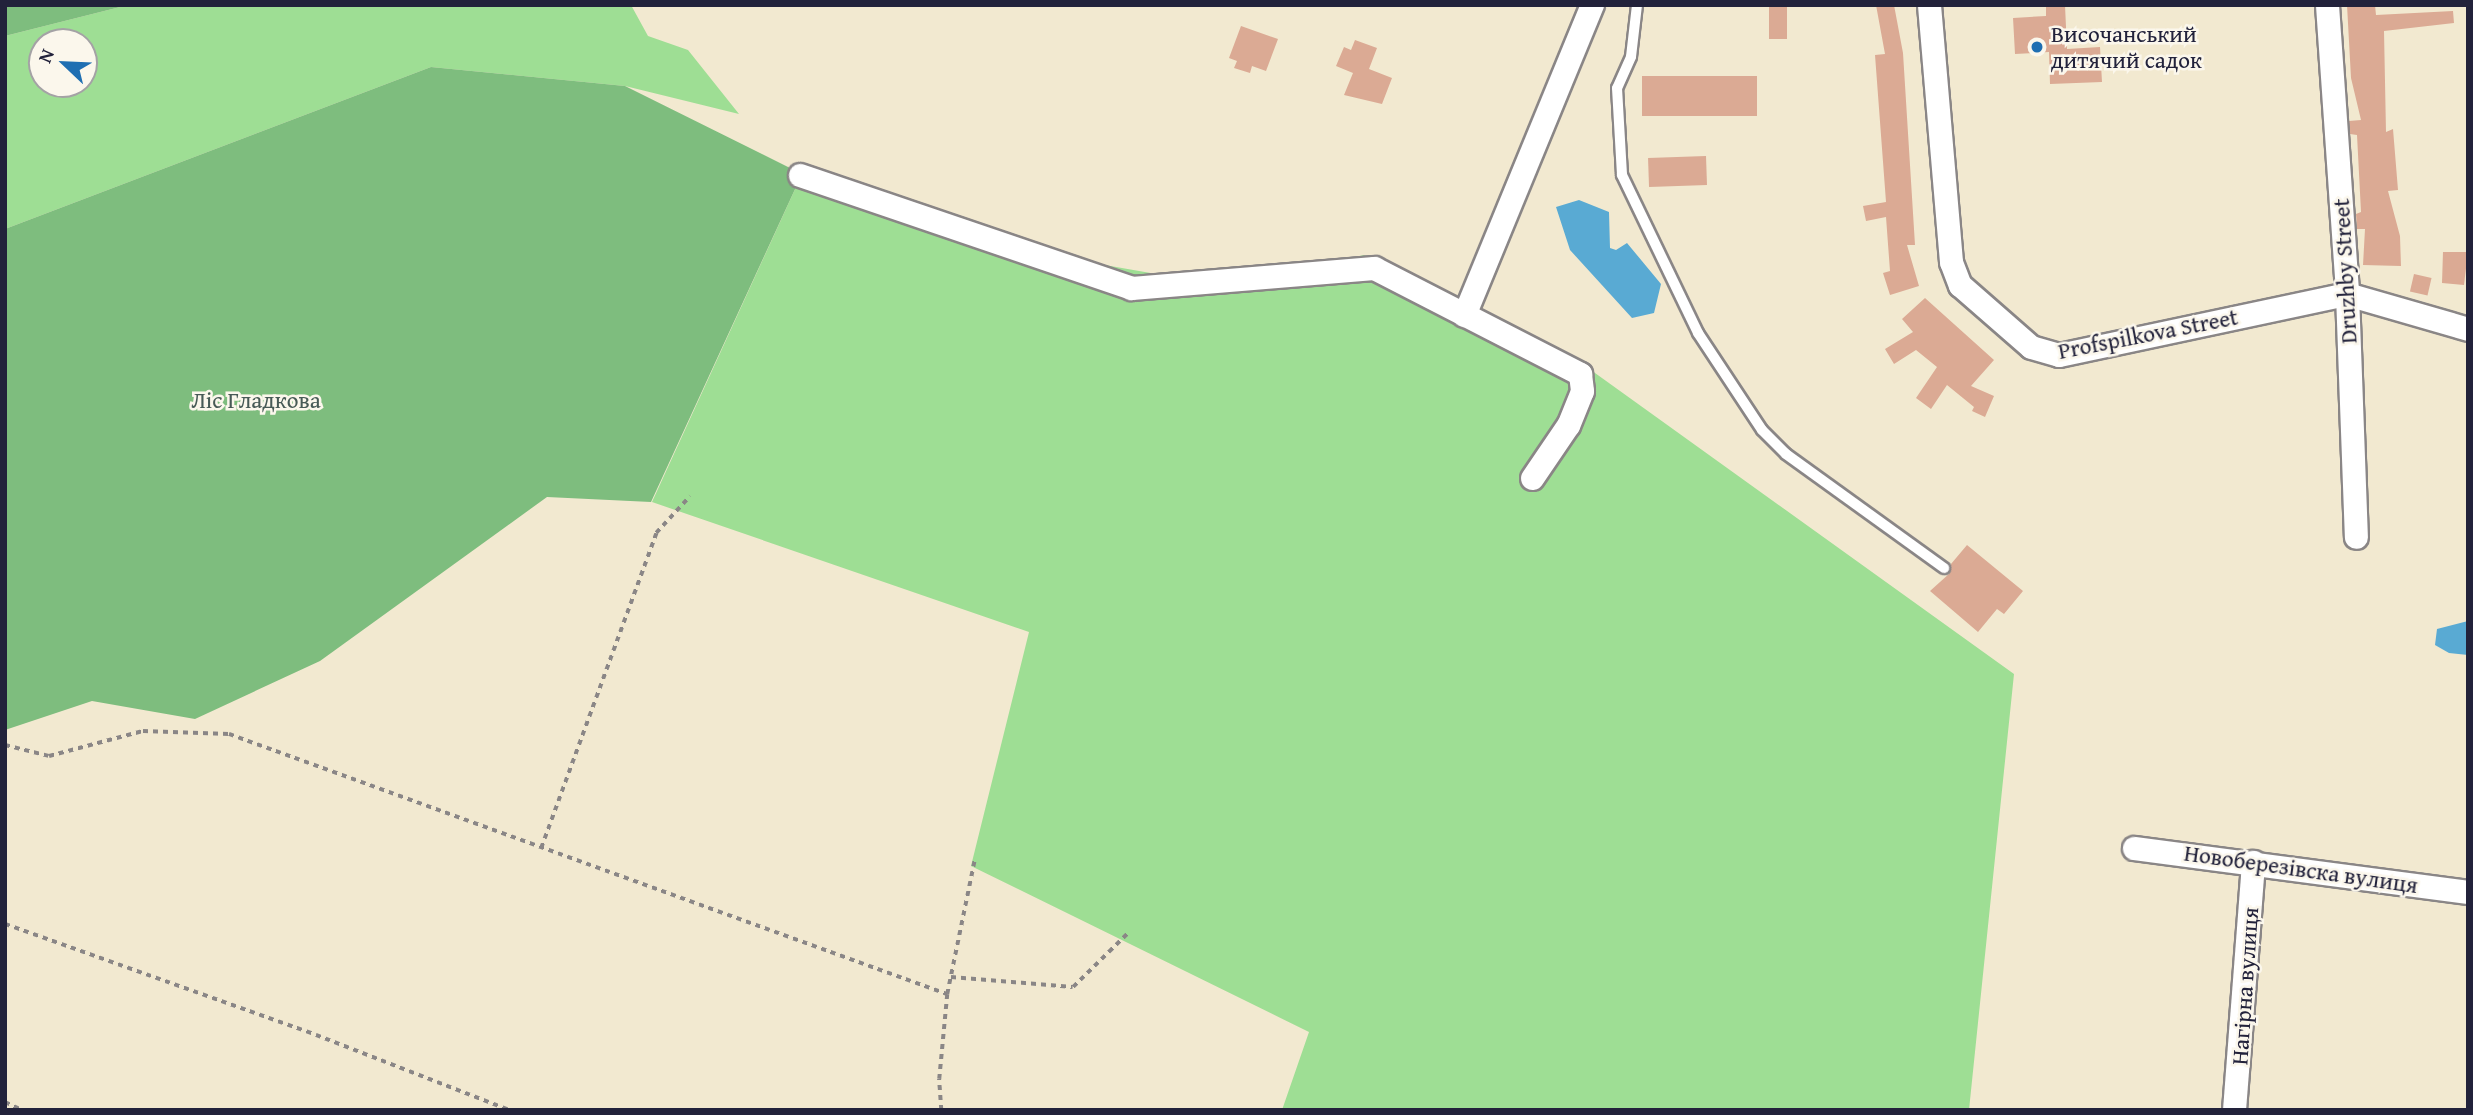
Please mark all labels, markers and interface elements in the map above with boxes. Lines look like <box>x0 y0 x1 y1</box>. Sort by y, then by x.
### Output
place label: Височанський дитячий садок <box>2051 20 2202 74</box>
north arrow <box>28 28 98 98</box>
marker: Височанський дитячий садок <box>2029 39 2045 55</box>
text: N <box>30 44 61 67</box>
street label: Druzhby Street <box>2327 198 2363 344</box>
street label: Profspilkova Street <box>2056 303 2240 365</box>
park label: Ліс Гладкова <box>191 386 321 414</box>
street label: Новоберезівска вулиця <box>2182 839 2420 899</box>
street label: Нагірна вулиця <box>2226 906 2264 1066</box>

